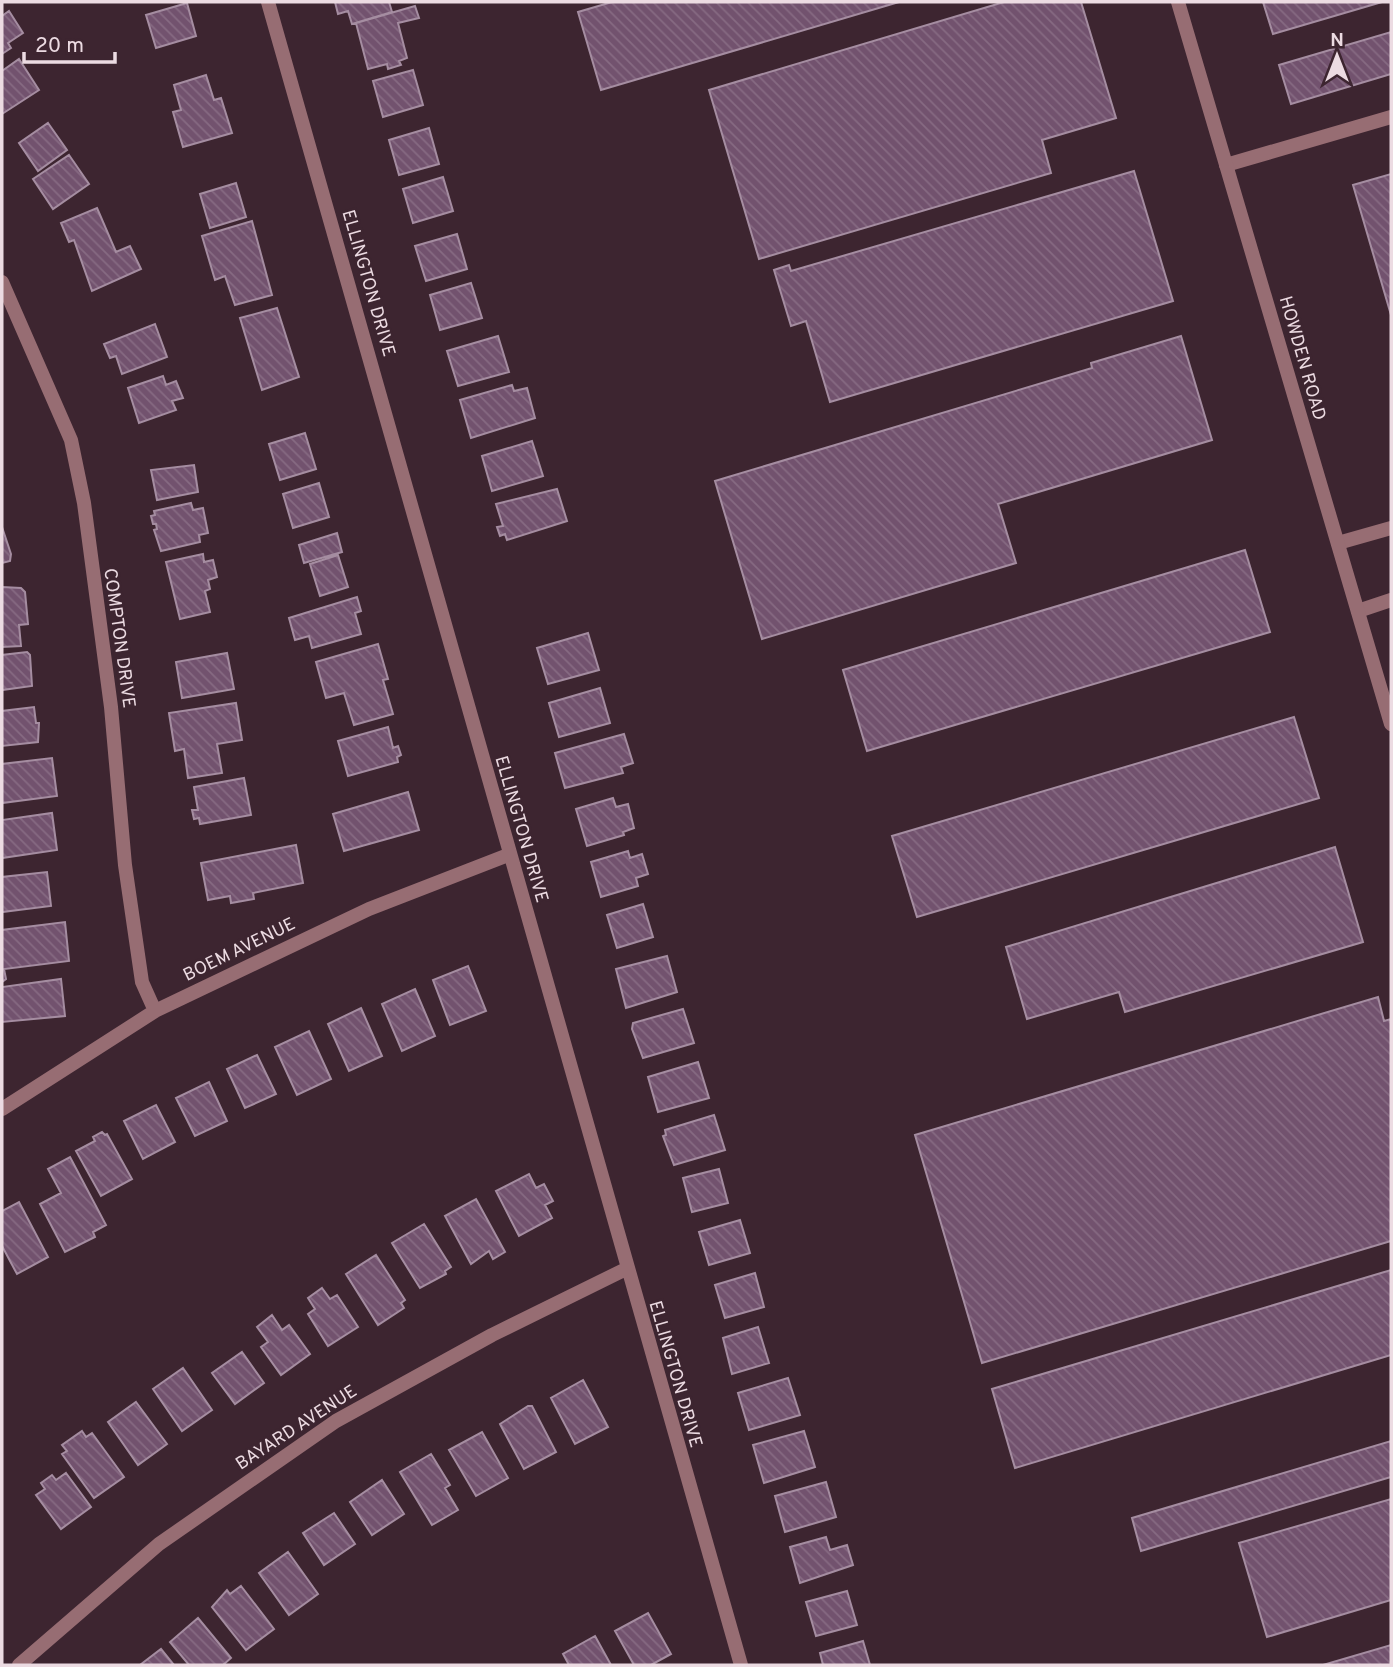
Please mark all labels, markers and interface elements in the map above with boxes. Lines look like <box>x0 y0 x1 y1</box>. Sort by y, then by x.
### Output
scale bar <box>24 21 116 65</box>
north arrow <box>1302 21 1372 91</box>
text: N <box>1330 29 1344 53</box>
text: 20 m <box>35 33 84 60</box>
street label: ELLINGTON DRIVE <box>336 207 400 360</box>
street label: HOWDEN ROAD <box>1273 294 1330 423</box>
street label: COMPTON DRIVE <box>97 567 140 710</box>
street label: ELLINGTON DRIVE <box>489 753 553 906</box>
street label: BOEM AVENUE <box>180 913 300 987</box>
street label: ELLINGTON DRIVE <box>643 1298 707 1451</box>
street label: BAYARD AVENUE <box>232 1380 362 1476</box>

